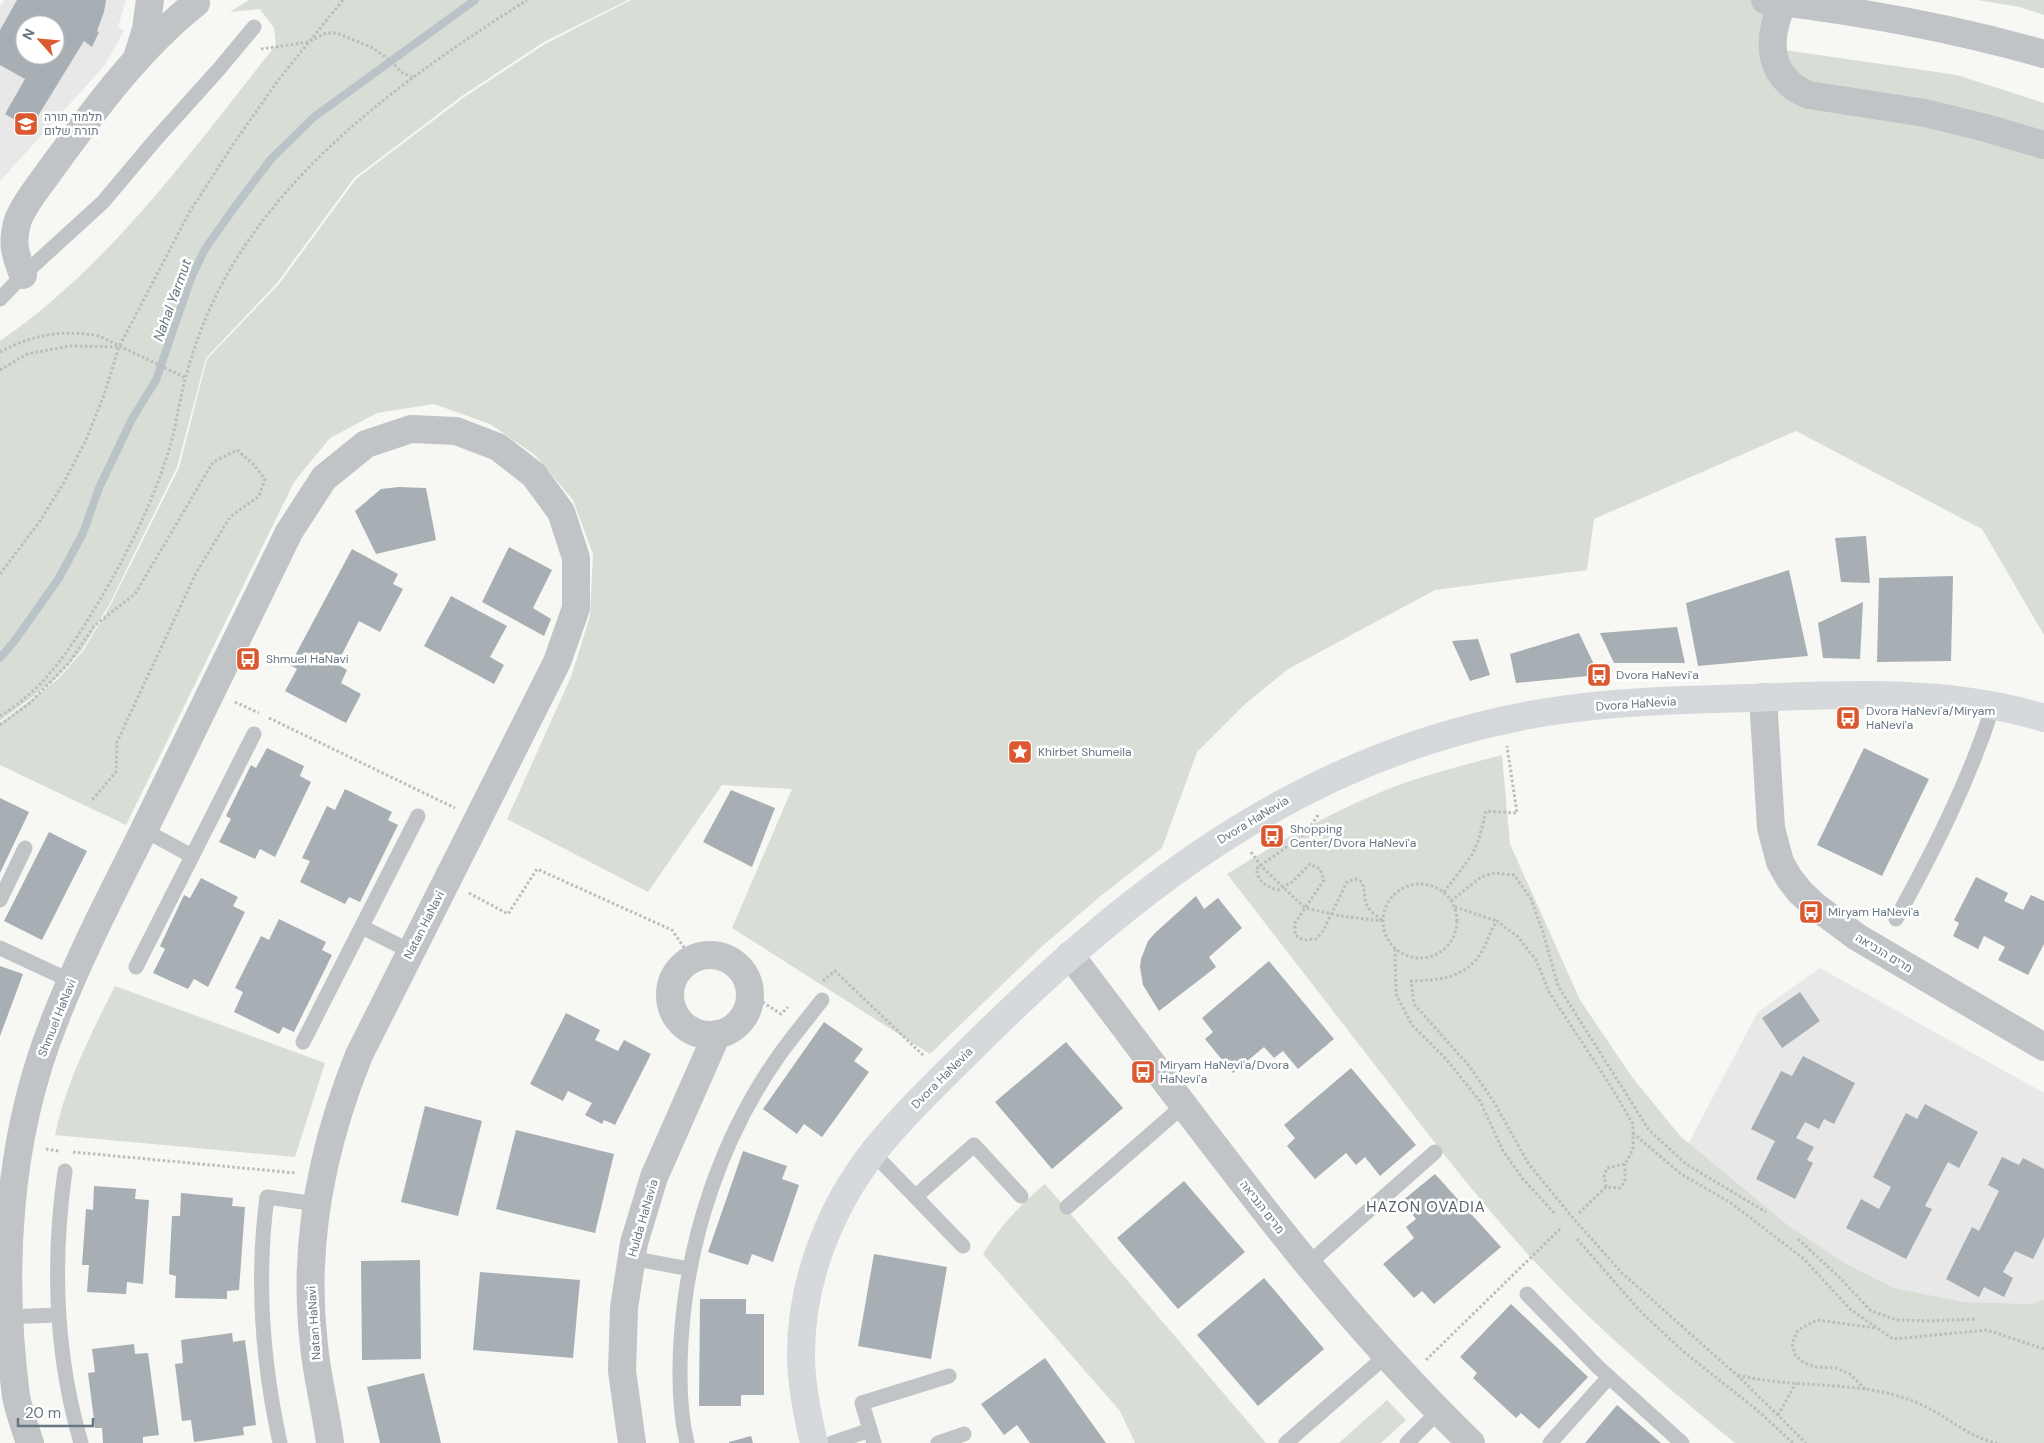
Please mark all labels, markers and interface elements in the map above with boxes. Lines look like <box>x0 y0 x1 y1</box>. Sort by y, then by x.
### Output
north arrow <box>15 15 65 65</box>
text: N <box>18 25 39 43</box>
place label: תלמוד תורה תורת שלום <box>44 109 102 139</box>
school or university icon: תלמוד תורה תורת שלום <box>13 111 39 137</box>
water label: Nahal Yarmut <box>149 256 195 344</box>
bus stop icon: Shmuel HaNavi <box>235 646 261 672</box>
place label: Shmuel HaNavi <box>266 651 349 667</box>
bus stop icon: Dvora HaNevi'a <box>1586 662 1612 688</box>
place label: Dvora HaNevi'a <box>1616 667 1699 683</box>
street label: Dvora HaNevia <box>1595 693 1677 715</box>
place label: Dvora HaNevi'a/Miryam HaNevi'a <box>1866 703 1995 733</box>
bus stop icon: Dvora HaNevi'a/Miryam HaNevi'a <box>1835 705 1861 731</box>
place icon: Khirbet Shumeila <box>1007 739 1033 765</box>
place label: Khirbet Shumeila <box>1038 744 1132 760</box>
street label: Dvora HaNevia <box>1214 792 1292 848</box>
place label: Shopping Center/Dvora HaNevi'a <box>1290 821 1416 851</box>
bus stop icon: Shopping Center/Dvora HaNevi'a <box>1259 823 1285 849</box>
street label: Natan HaNavi <box>400 888 448 962</box>
bus stop icon: Miryam HaNevi'a <box>1798 899 1824 925</box>
place label: Miryam HaNevi'a <box>1828 904 1919 920</box>
street label: מרים הנביאה <box>1852 930 1916 976</box>
street label: Shmuel HaNavi <box>34 977 80 1059</box>
street label: Dvora HaNevia <box>908 1044 976 1112</box>
place label: Miryam HaNevi'a/Dvora HaNevi'a <box>1160 1057 1289 1087</box>
bus stop icon: Miryam HaNevi'a/Dvora HaNevi'a <box>1130 1059 1156 1085</box>
street label: Hulda HaNavia <box>624 1177 662 1259</box>
street label: מרים הנביאה <box>1236 1177 1288 1237</box>
district label: HAZON OVADIA <box>1366 1197 1486 1217</box>
street label: Natan HaNavi <box>303 1285 325 1361</box>
scale bar <box>18 1396 92 1428</box>
text: 20 m <box>25 1403 61 1423</box>

